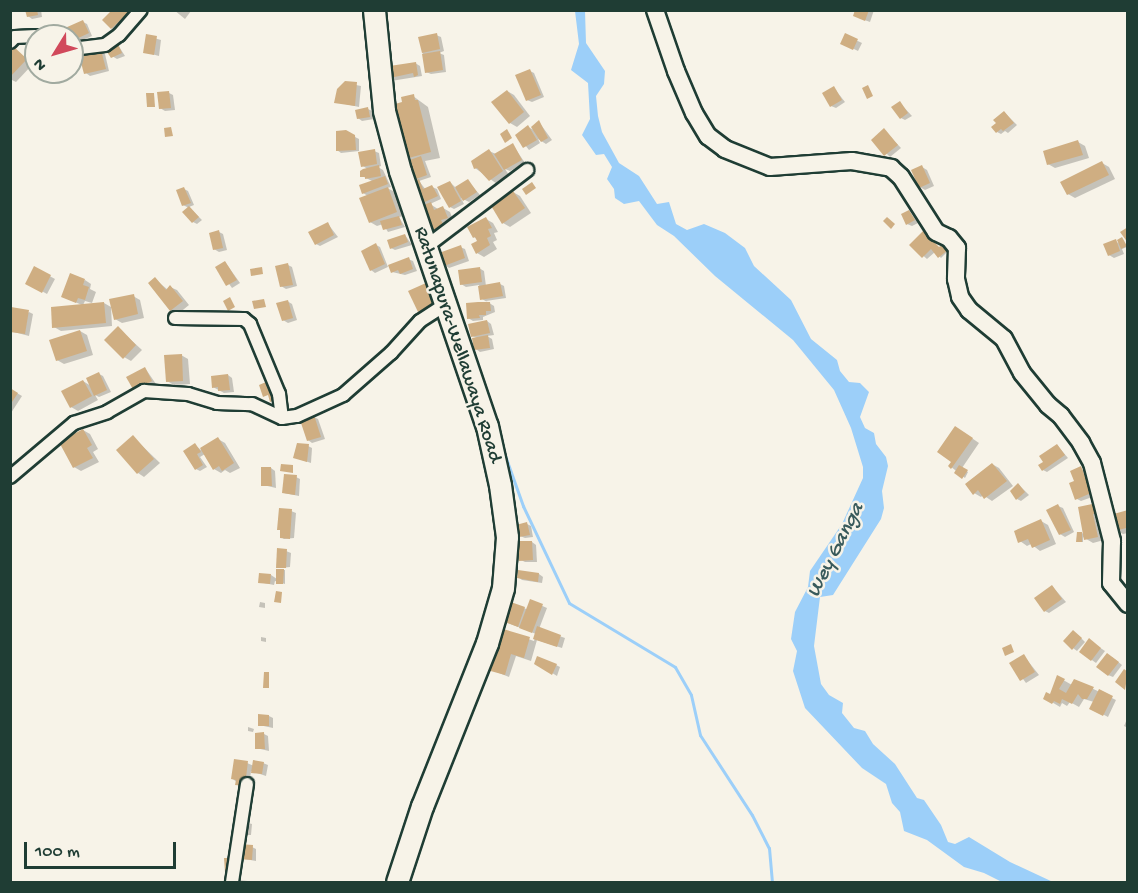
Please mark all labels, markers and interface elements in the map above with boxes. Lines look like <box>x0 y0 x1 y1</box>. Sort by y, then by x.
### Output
north arrow <box>24 24 84 84</box>
text: N <box>30 54 52 74</box>
street label: Ratunapura-Wellawaya Road <box>407 224 507 466</box>
water label: Wey Ganga <box>803 500 871 602</box>
scale bar <box>27 830 178 868</box>
text: 100 m <box>35 842 80 863</box>

